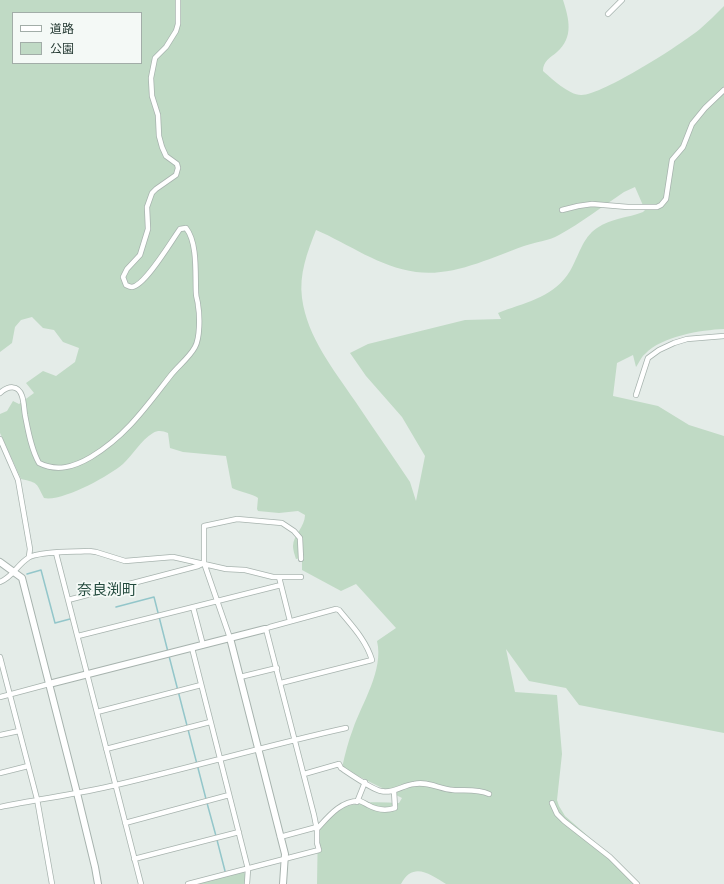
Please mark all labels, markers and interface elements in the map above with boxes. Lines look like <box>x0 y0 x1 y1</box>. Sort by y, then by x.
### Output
legend <box>12 12 142 64</box>
text: 道路 <box>50 20 74 37</box>
text: 公園 <box>50 40 74 57</box>
district label: 奈良渕町 <box>77 582 137 600</box>

